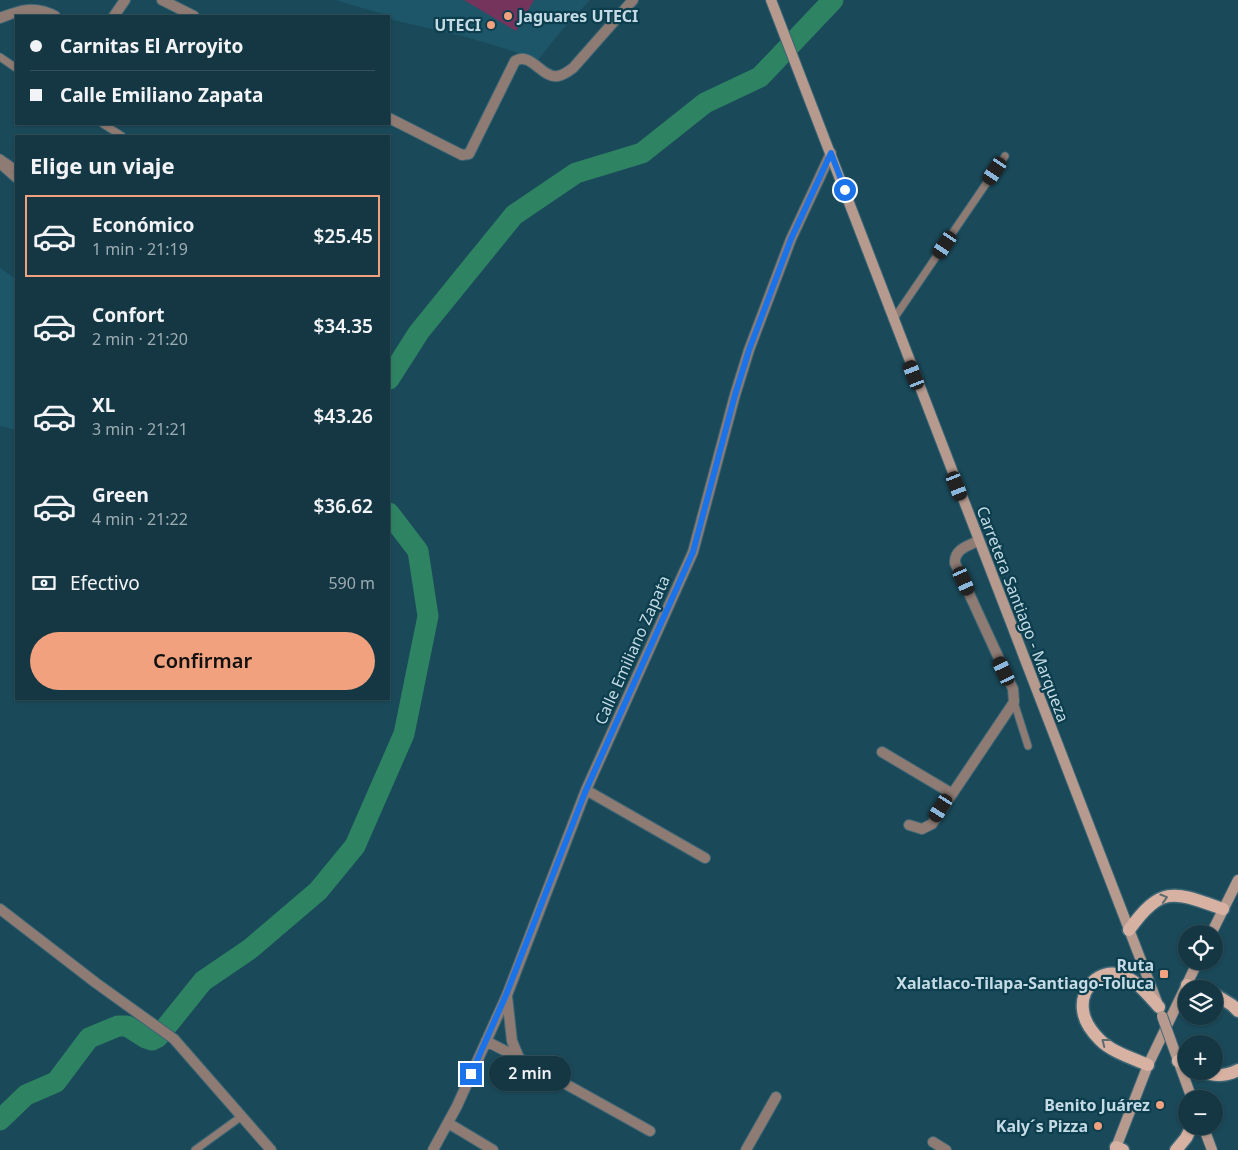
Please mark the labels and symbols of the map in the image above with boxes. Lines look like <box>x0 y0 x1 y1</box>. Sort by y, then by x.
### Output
place label: Jaguares UTECI <box>516 5 638 27</box>
marker: Jaguares UTECI <box>502 10 514 22</box>
place label: UTECI <box>434 14 481 36</box>
marker: UTECI <box>485 19 497 31</box>
car <box>980 154 1009 188</box>
route start <box>834 179 856 201</box>
car <box>930 228 959 262</box>
car <box>901 358 926 392</box>
car <box>944 469 969 503</box>
street label: Carretera Santiago - Marqueza <box>972 503 1074 725</box>
car <box>951 564 976 598</box>
street label: Calle Emiliano Zapata <box>589 572 675 728</box>
car <box>990 654 1017 688</box>
car <box>926 791 955 825</box>
one-way arrow <box>1159 893 1167 903</box>
place label: Ruta Xalatlaco-Tilapa-Santiago-Toluca <box>896 954 1154 994</box>
marker: Ruta Xalatlaco-Tilapa-Santiago-Toluca <box>1158 968 1170 980</box>
one-way arrow <box>1101 1039 1110 1048</box>
callout: 2 min <box>488 1056 571 1092</box>
route end <box>460 1063 482 1085</box>
place label: Benito Juárez <box>1044 1094 1150 1116</box>
marker: Benito Juárez <box>1154 1099 1166 1111</box>
place label: Kaly´s Pizza <box>996 1115 1088 1137</box>
marker: Kaly´s Pizza <box>1092 1120 1104 1132</box>

